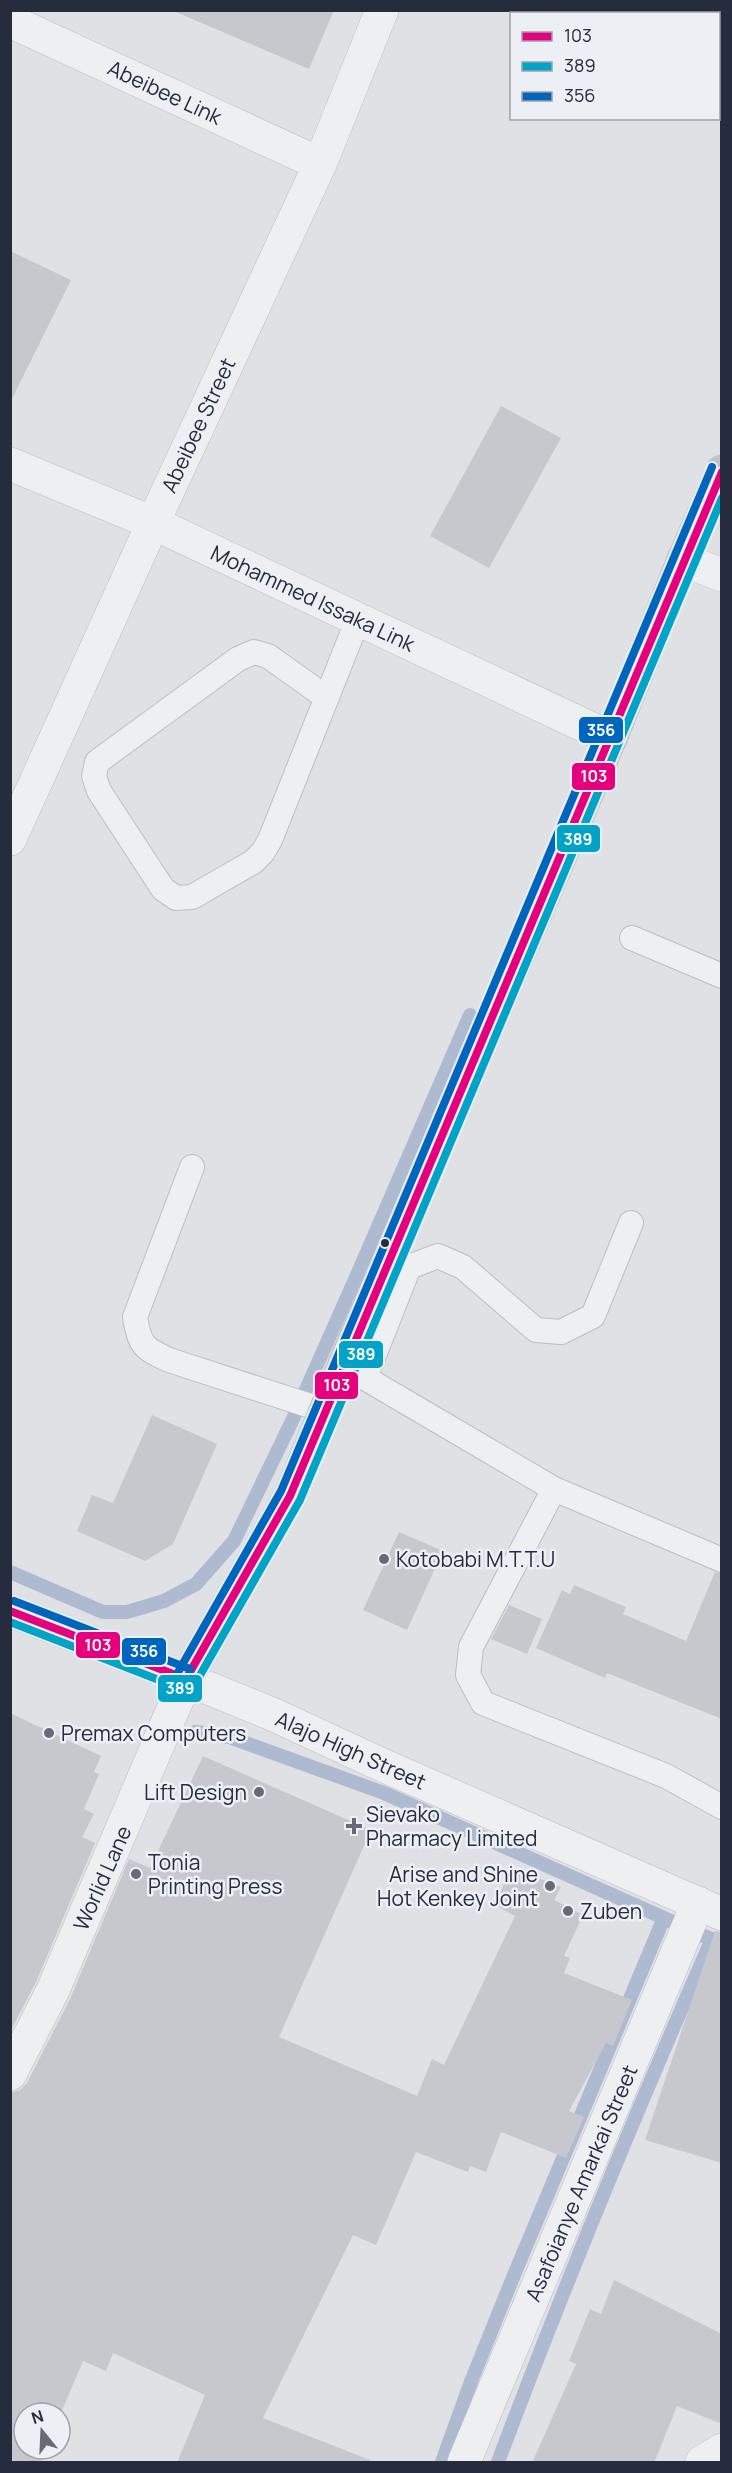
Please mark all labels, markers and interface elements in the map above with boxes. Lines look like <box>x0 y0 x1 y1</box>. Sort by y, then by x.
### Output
legend <box>510 12 720 120</box>
text: 103 <box>564 23 592 47</box>
street label: Abeibee Link <box>104 53 227 131</box>
text: 389 <box>564 53 596 77</box>
text: 356 <box>564 83 596 107</box>
street label: Abeibee Street <box>155 353 241 497</box>
street label: Mohammed Issaka Link <box>206 538 420 658</box>
line badge: 356 <box>578 716 624 744</box>
text: 356 <box>587 719 615 741</box>
line badge: 103 <box>571 762 616 791</box>
text: 103 <box>581 765 607 787</box>
line badge: 389 <box>556 824 601 853</box>
text: 389 <box>563 828 593 850</box>
unlabelled marker <box>379 1237 391 1249</box>
line badge: 389 <box>338 1340 384 1369</box>
text: 389 <box>346 1343 376 1365</box>
line badge: 103 <box>314 1371 359 1400</box>
text: 103 <box>324 1374 350 1396</box>
place label: Kotobabi M.T.T.U <box>396 1545 555 1573</box>
marker: Kotobabi M.T.T.U <box>377 1552 391 1566</box>
line badge: 103 <box>75 1631 121 1659</box>
text: 103 <box>85 1634 111 1656</box>
line badge: 356 <box>121 1637 167 1666</box>
text: 356 <box>130 1640 158 1662</box>
line badge: 389 <box>157 1674 203 1703</box>
text: 389 <box>165 1677 195 1699</box>
street label: Alajo High Street <box>271 1704 431 1796</box>
place label: Premax Computers <box>61 1719 246 1747</box>
marker: Premax Computers <box>42 1726 56 1740</box>
place label: Lift Design <box>144 1778 247 1806</box>
marker: Lift Design <box>252 1785 266 1799</box>
place label: Sievako Pharmacy Limited <box>366 1800 537 1852</box>
marker: Sievako Pharmacy Limited <box>347 1819 361 1833</box>
street label: Worlid Lane <box>66 1821 138 1935</box>
place label: Tonia Printing Press <box>148 1848 282 1900</box>
place label: Arise and Shine Hot Kenkey Joint <box>377 1860 538 1912</box>
marker: Tonia Printing Press <box>129 1867 143 1881</box>
marker: Arise and Shine Hot Kenkey Joint <box>543 1879 557 1893</box>
place label: Zuben <box>580 1897 642 1925</box>
marker: Zuben <box>561 1904 575 1918</box>
street label: Asafoianye Amarkai Street <box>518 2060 644 2306</box>
north arrow <box>12 2401 72 2461</box>
text: N <box>28 2404 46 2429</box>

